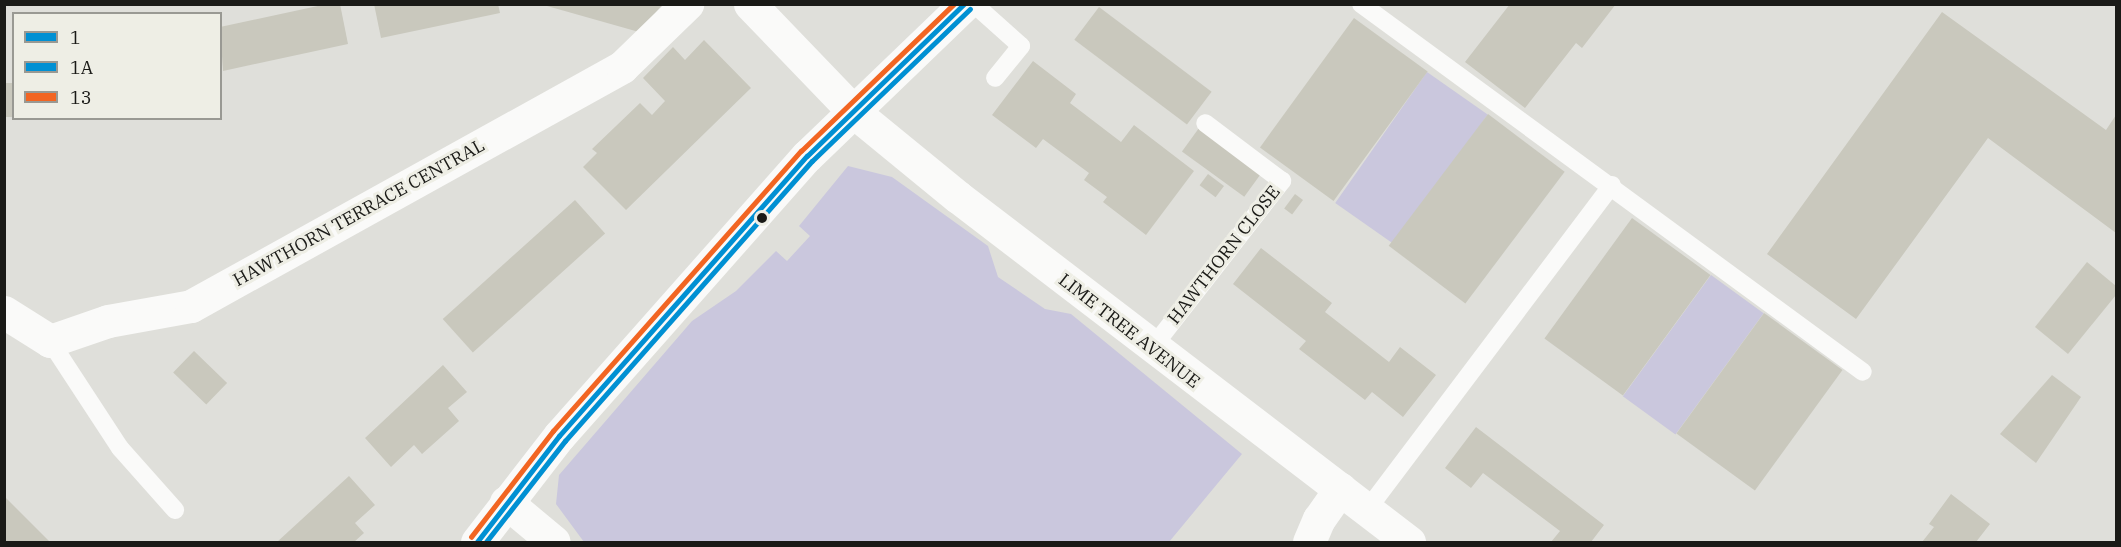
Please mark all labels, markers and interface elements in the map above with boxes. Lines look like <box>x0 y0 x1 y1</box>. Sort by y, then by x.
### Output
legend <box>12 12 222 120</box>
text: 1 <box>70 26 81 49</box>
text: 1A <box>70 56 93 79</box>
text: 13 <box>70 86 92 109</box>
street label: HAWTHORN TERRACE CENTRAL <box>230 135 488 291</box>
street label: HAWTHORN CLOSE <box>1163 181 1285 329</box>
unlabelled marker <box>756 212 768 224</box>
street label: LIME TREE AVENUE <box>1054 269 1204 393</box>

